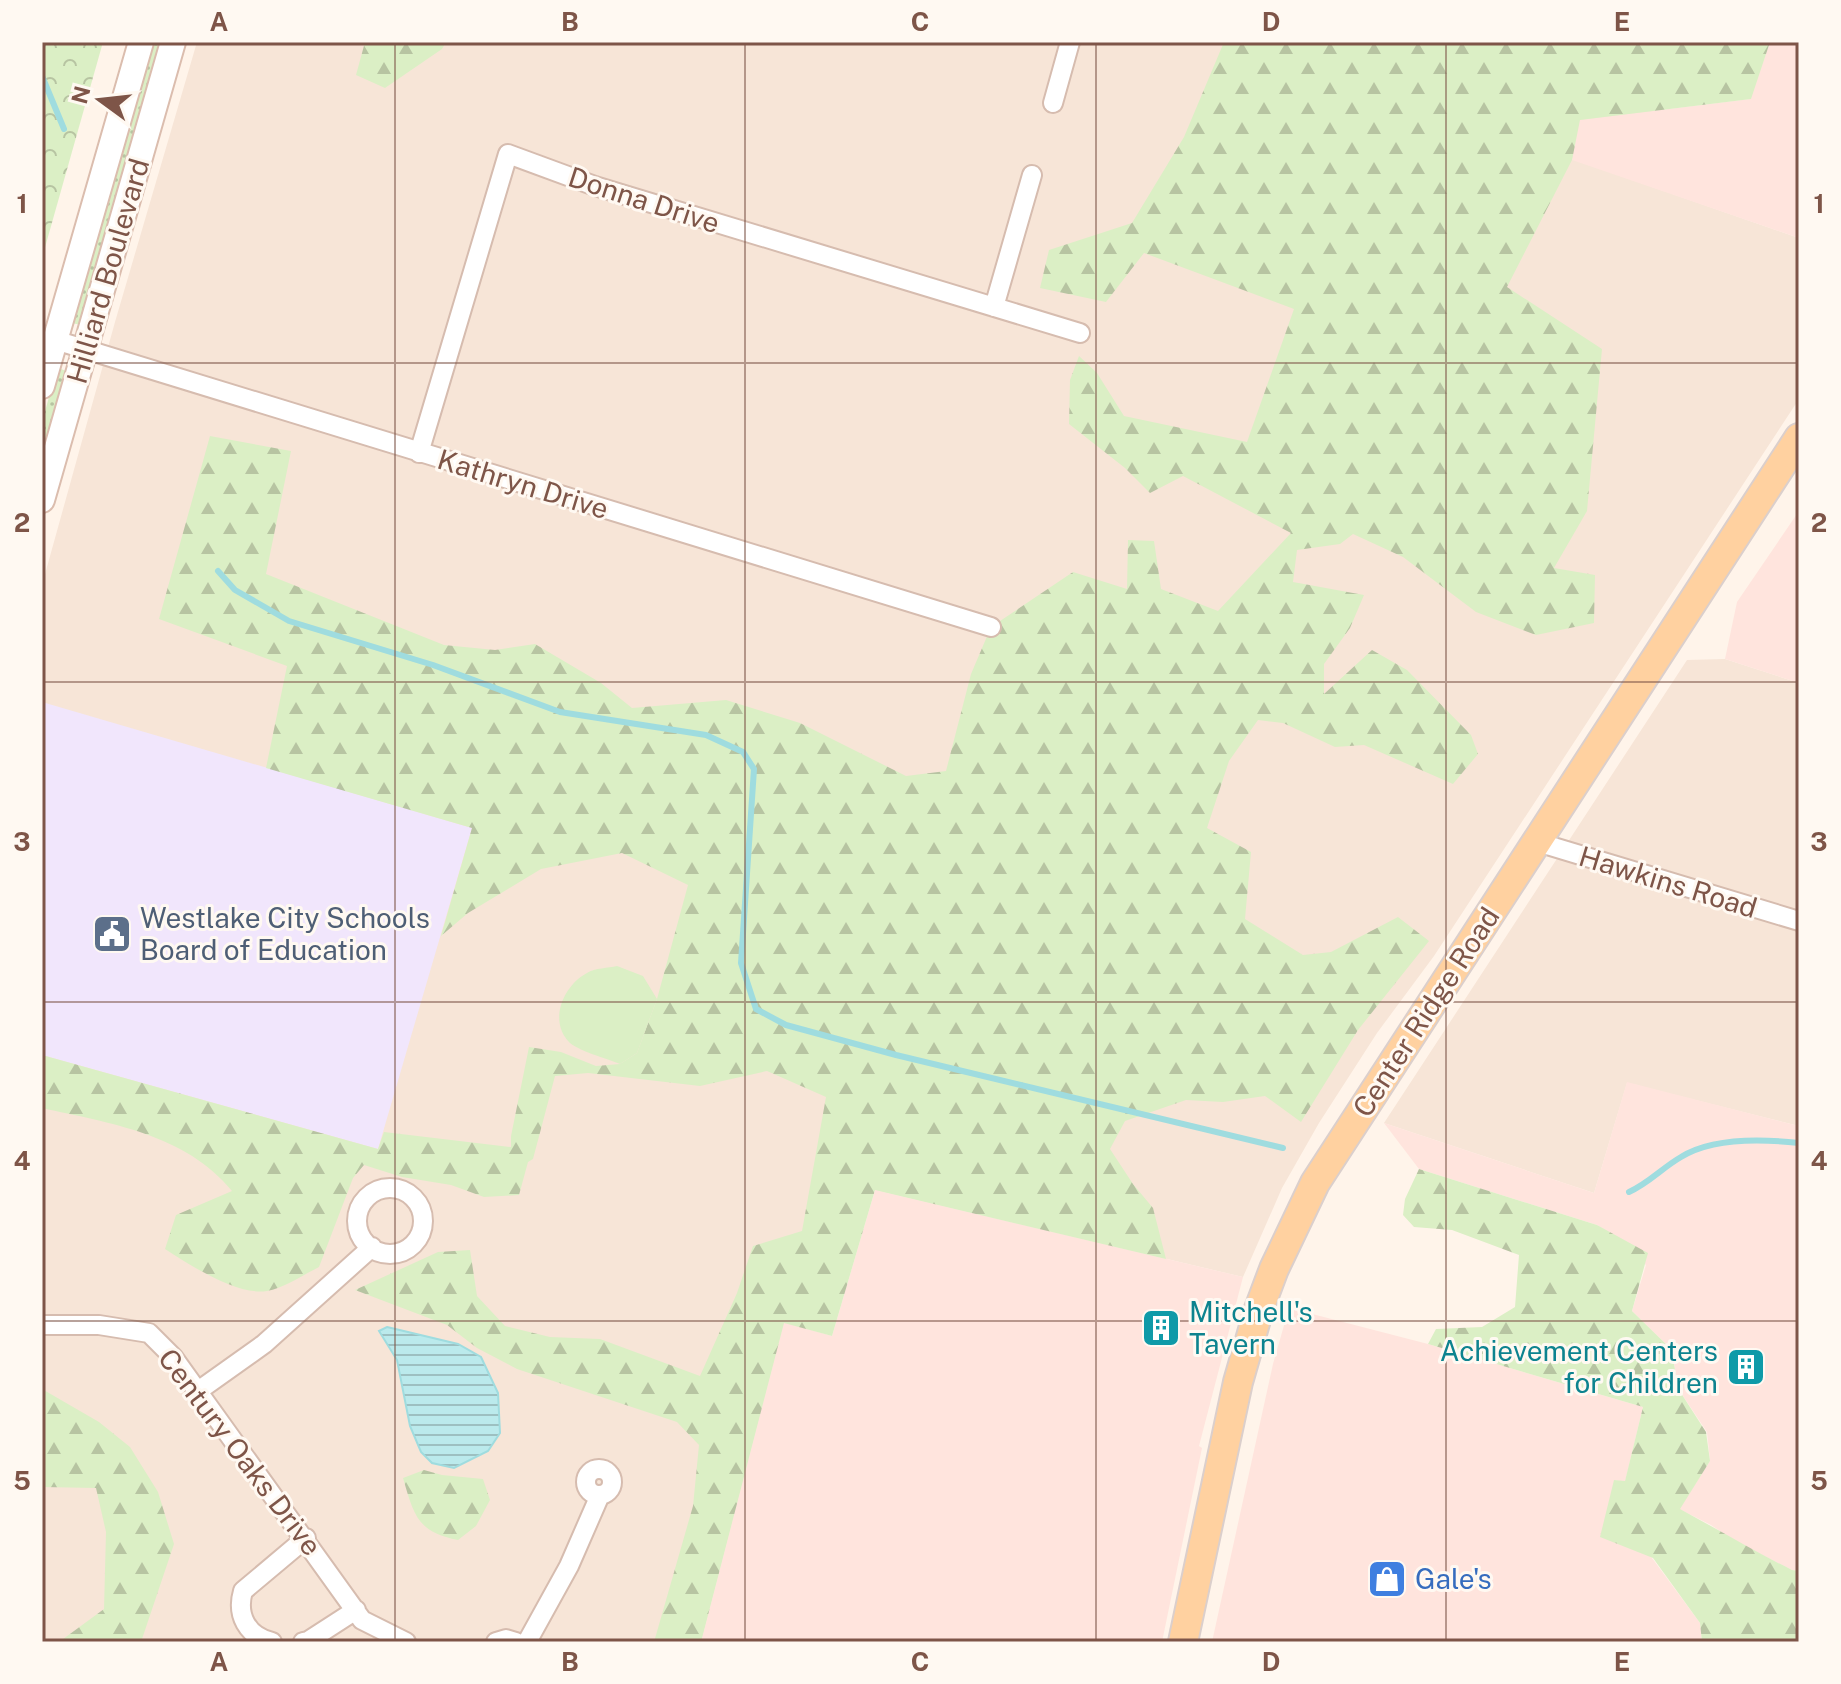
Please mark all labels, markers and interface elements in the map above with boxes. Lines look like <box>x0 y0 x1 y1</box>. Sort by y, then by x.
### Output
text: A <box>210 6 229 37</box>
text: B <box>561 6 579 37</box>
text: C <box>911 6 929 37</box>
text: D <box>1262 6 1280 37</box>
text: E <box>1614 6 1630 37</box>
north arrow <box>60 60 140 140</box>
text: N <box>66 83 95 107</box>
street label: Hilliard Boulevard <box>60 154 155 387</box>
street label: Donna Drive <box>564 160 724 239</box>
text: 1 <box>16 188 28 219</box>
text: 1 <box>1813 188 1825 219</box>
street label: Kathryn Drive <box>434 442 613 525</box>
text: 2 <box>14 507 30 538</box>
text: 2 <box>1811 507 1827 538</box>
text: 3 <box>13 826 31 857</box>
text: 3 <box>1810 826 1828 857</box>
street label: Hawkins Road <box>1575 839 1761 924</box>
place label: Westlake City Schools Board of Education <box>140 901 430 966</box>
street label: Center Ridge Road <box>1346 901 1506 1123</box>
public building icon: Westlake City Schools Board of Education <box>91 913 133 955</box>
text: 4 <box>13 1145 31 1176</box>
text: 4 <box>1810 1145 1828 1176</box>
place label: Mitchell's Tavern <box>1189 1295 1313 1360</box>
building icon: Mitchell's Tavern <box>1140 1307 1182 1349</box>
place label: Achievement Centers for Children <box>1440 1334 1718 1399</box>
street label: Century Oaks Drive <box>152 1342 329 1561</box>
building icon: Achievement Centers for Children <box>1725 1346 1767 1388</box>
text: 5 <box>13 1465 31 1496</box>
text: 5 <box>1810 1465 1828 1496</box>
shop icon: Gale's <box>1366 1558 1408 1600</box>
place label: Gale's <box>1415 1562 1492 1595</box>
text: A <box>210 1646 229 1677</box>
text: B <box>561 1646 579 1677</box>
text: C <box>911 1646 929 1677</box>
text: D <box>1262 1646 1280 1677</box>
text: E <box>1614 1646 1630 1677</box>

